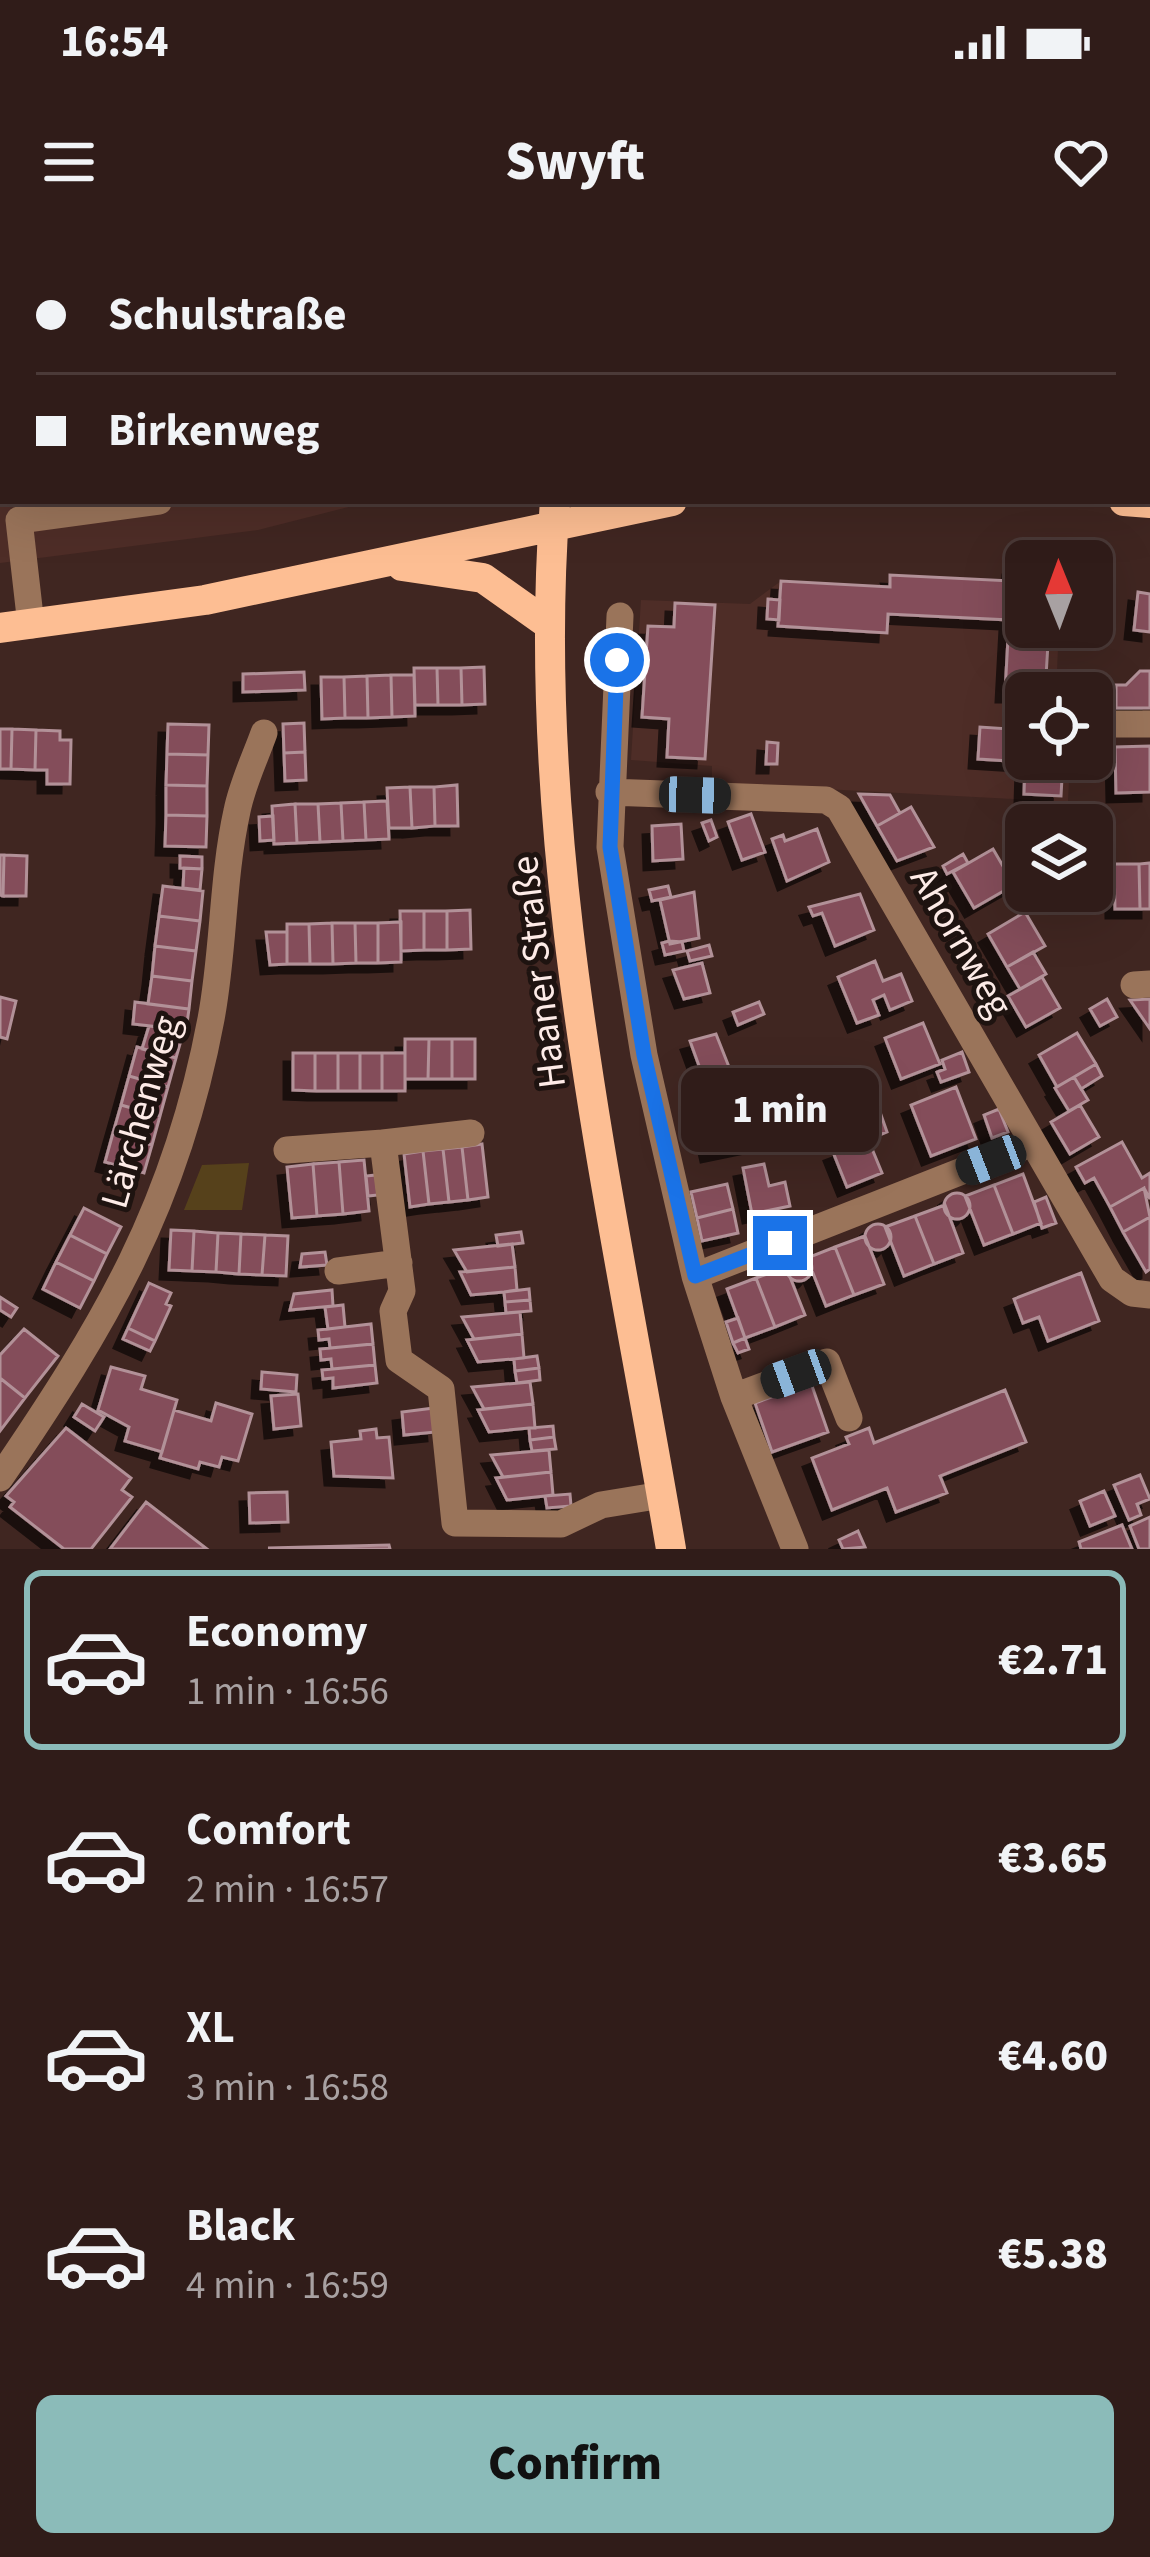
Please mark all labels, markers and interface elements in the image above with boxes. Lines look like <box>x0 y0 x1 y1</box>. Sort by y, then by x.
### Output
text: 16:54 <box>60 10 169 74</box>
text: Swyft <box>505 124 645 201</box>
icon: menu <box>36 129 102 195</box>
icon: heart <box>1048 129 1114 195</box>
text: Schulstraße <box>108 283 347 347</box>
text: Birkenweg <box>108 399 319 463</box>
north arrow <box>1005 540 1113 648</box>
map controls <box>1005 540 1113 912</box>
route start <box>590 633 644 687</box>
button: locate <box>1005 672 1113 780</box>
car <box>658 776 732 814</box>
button: layers <box>1005 804 1113 912</box>
street label: Haaner Straße <box>497 852 581 1092</box>
street label: Ahornweg <box>896 857 1027 1028</box>
street label: Lärchenweg <box>87 1009 195 1215</box>
callout: 1 min <box>681 1069 879 1153</box>
text: 1 min <box>732 1082 828 1138</box>
car <box>951 1130 1031 1190</box>
route end <box>753 1216 807 1270</box>
car <box>756 1345 836 1403</box>
text: Economy <box>186 1600 368 1664</box>
icon: car <box>42 1606 150 1714</box>
text: €2.71 <box>998 1628 1108 1692</box>
text: 1 min · 16:56 <box>186 1664 389 1720</box>
text: Comfort <box>186 1798 351 1862</box>
icon: car <box>42 1804 150 1912</box>
text: €3.65 <box>998 1826 1108 1890</box>
text: 2 min · 16:57 <box>186 1862 389 1918</box>
text: XL <box>186 1996 235 2060</box>
icon: car <box>42 2002 150 2110</box>
text: €4.60 <box>998 2024 1108 2088</box>
text: 3 min · 16:58 <box>186 2060 389 2116</box>
text: Black <box>186 2194 296 2258</box>
icon: car <box>42 2200 150 2308</box>
text: €5.38 <box>998 2222 1108 2286</box>
text: 4 min · 16:59 <box>186 2258 389 2314</box>
button: Confirm <box>36 2395 1114 2533</box>

